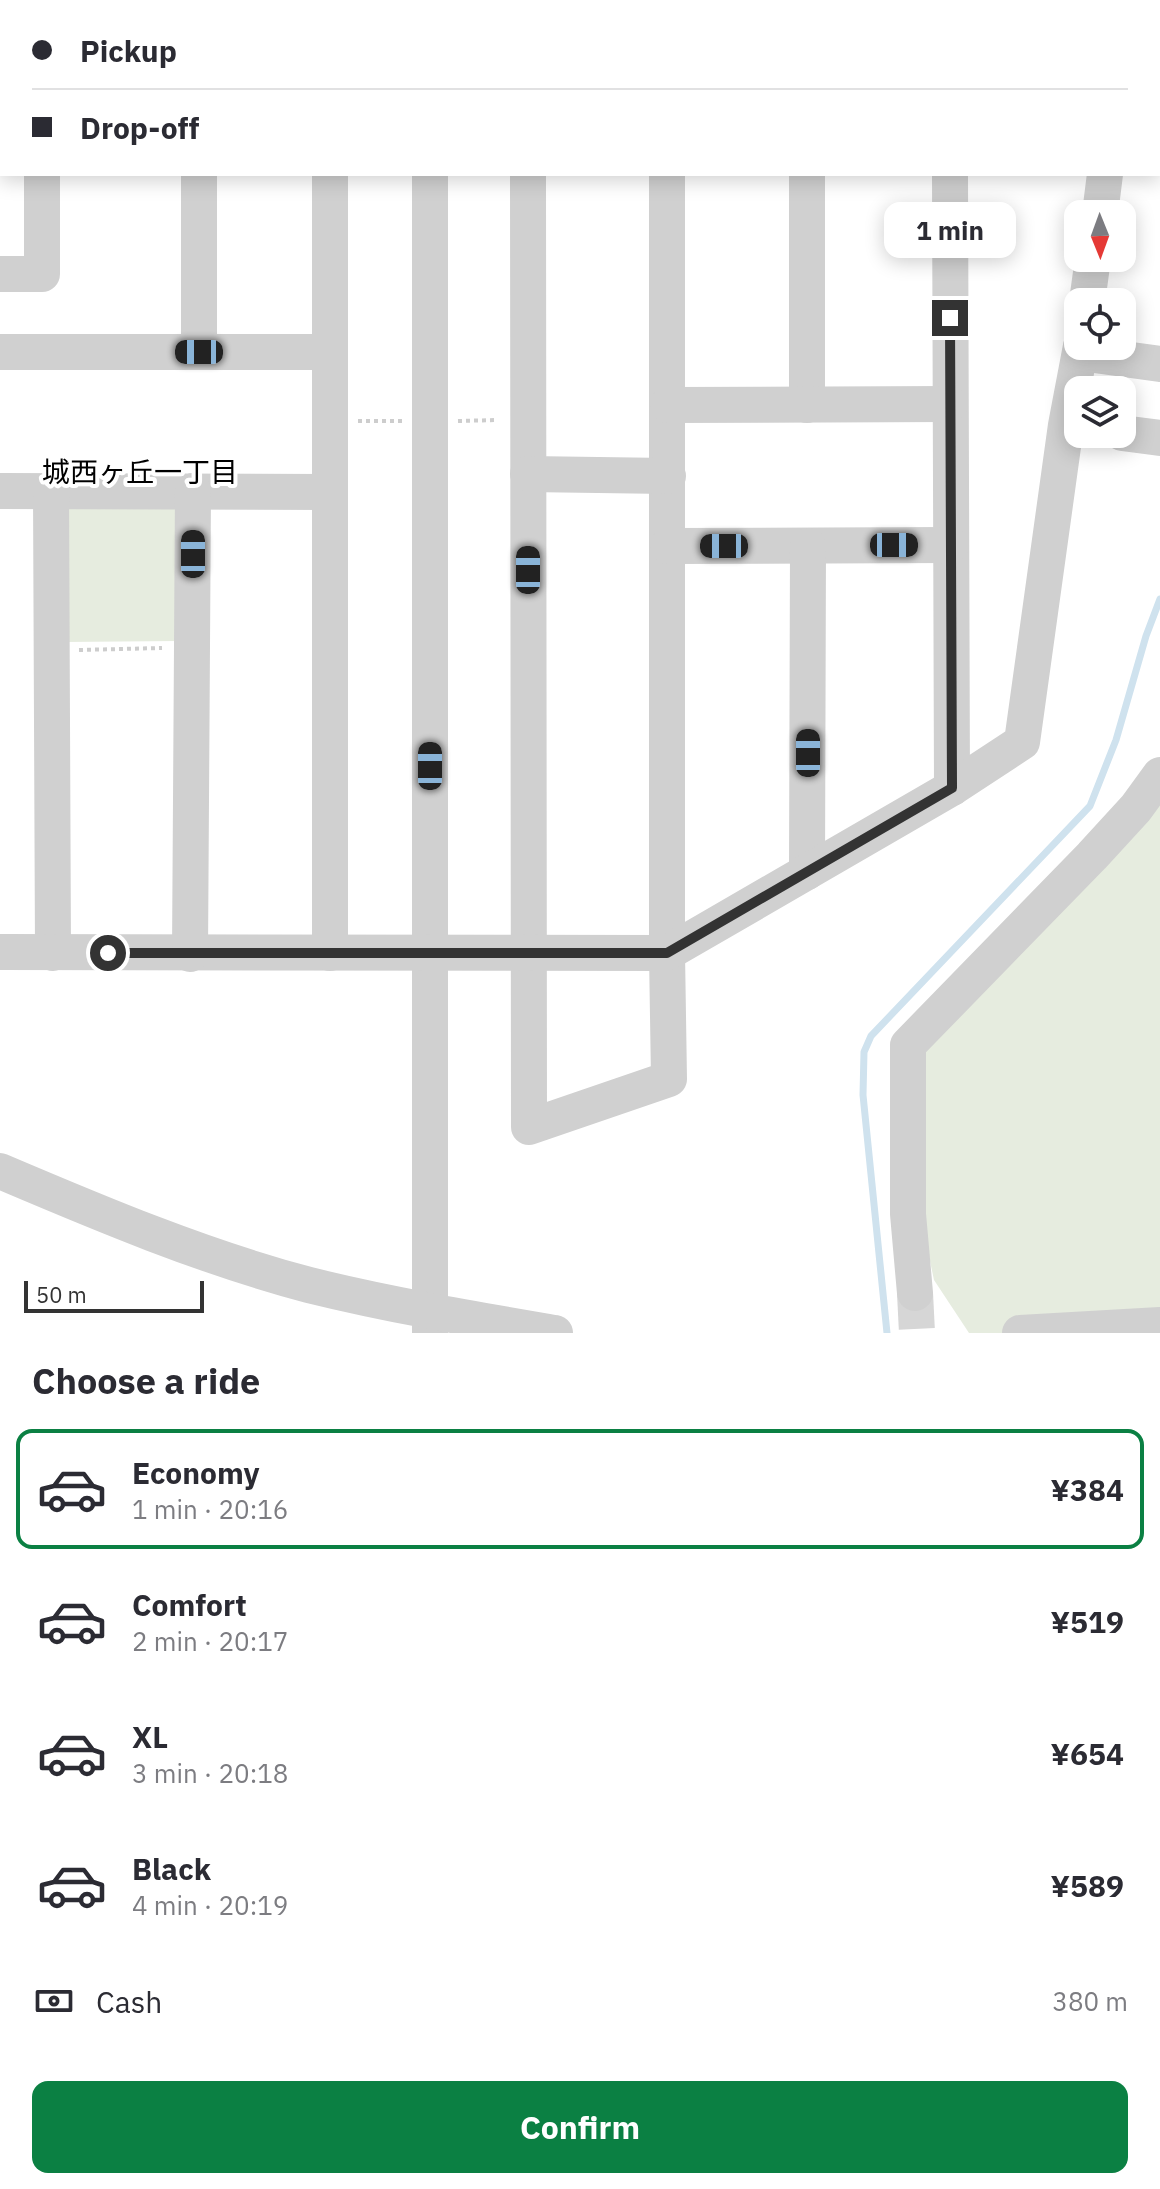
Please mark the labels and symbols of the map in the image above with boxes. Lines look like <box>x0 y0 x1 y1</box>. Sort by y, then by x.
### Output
north arrow <box>1064 200 1136 272</box>
callout: 1 min <box>884 202 1016 258</box>
route end <box>932 300 968 336</box>
car <box>175 340 223 364</box>
district label: 城西ヶ丘一丁目 <box>42 453 238 490</box>
car <box>181 530 205 578</box>
car <box>870 533 918 557</box>
car <box>700 534 748 558</box>
car <box>516 546 540 594</box>
car <box>796 729 820 777</box>
car <box>418 742 442 790</box>
route start <box>90 935 126 971</box>
scale bar <box>24 1277 204 1313</box>

